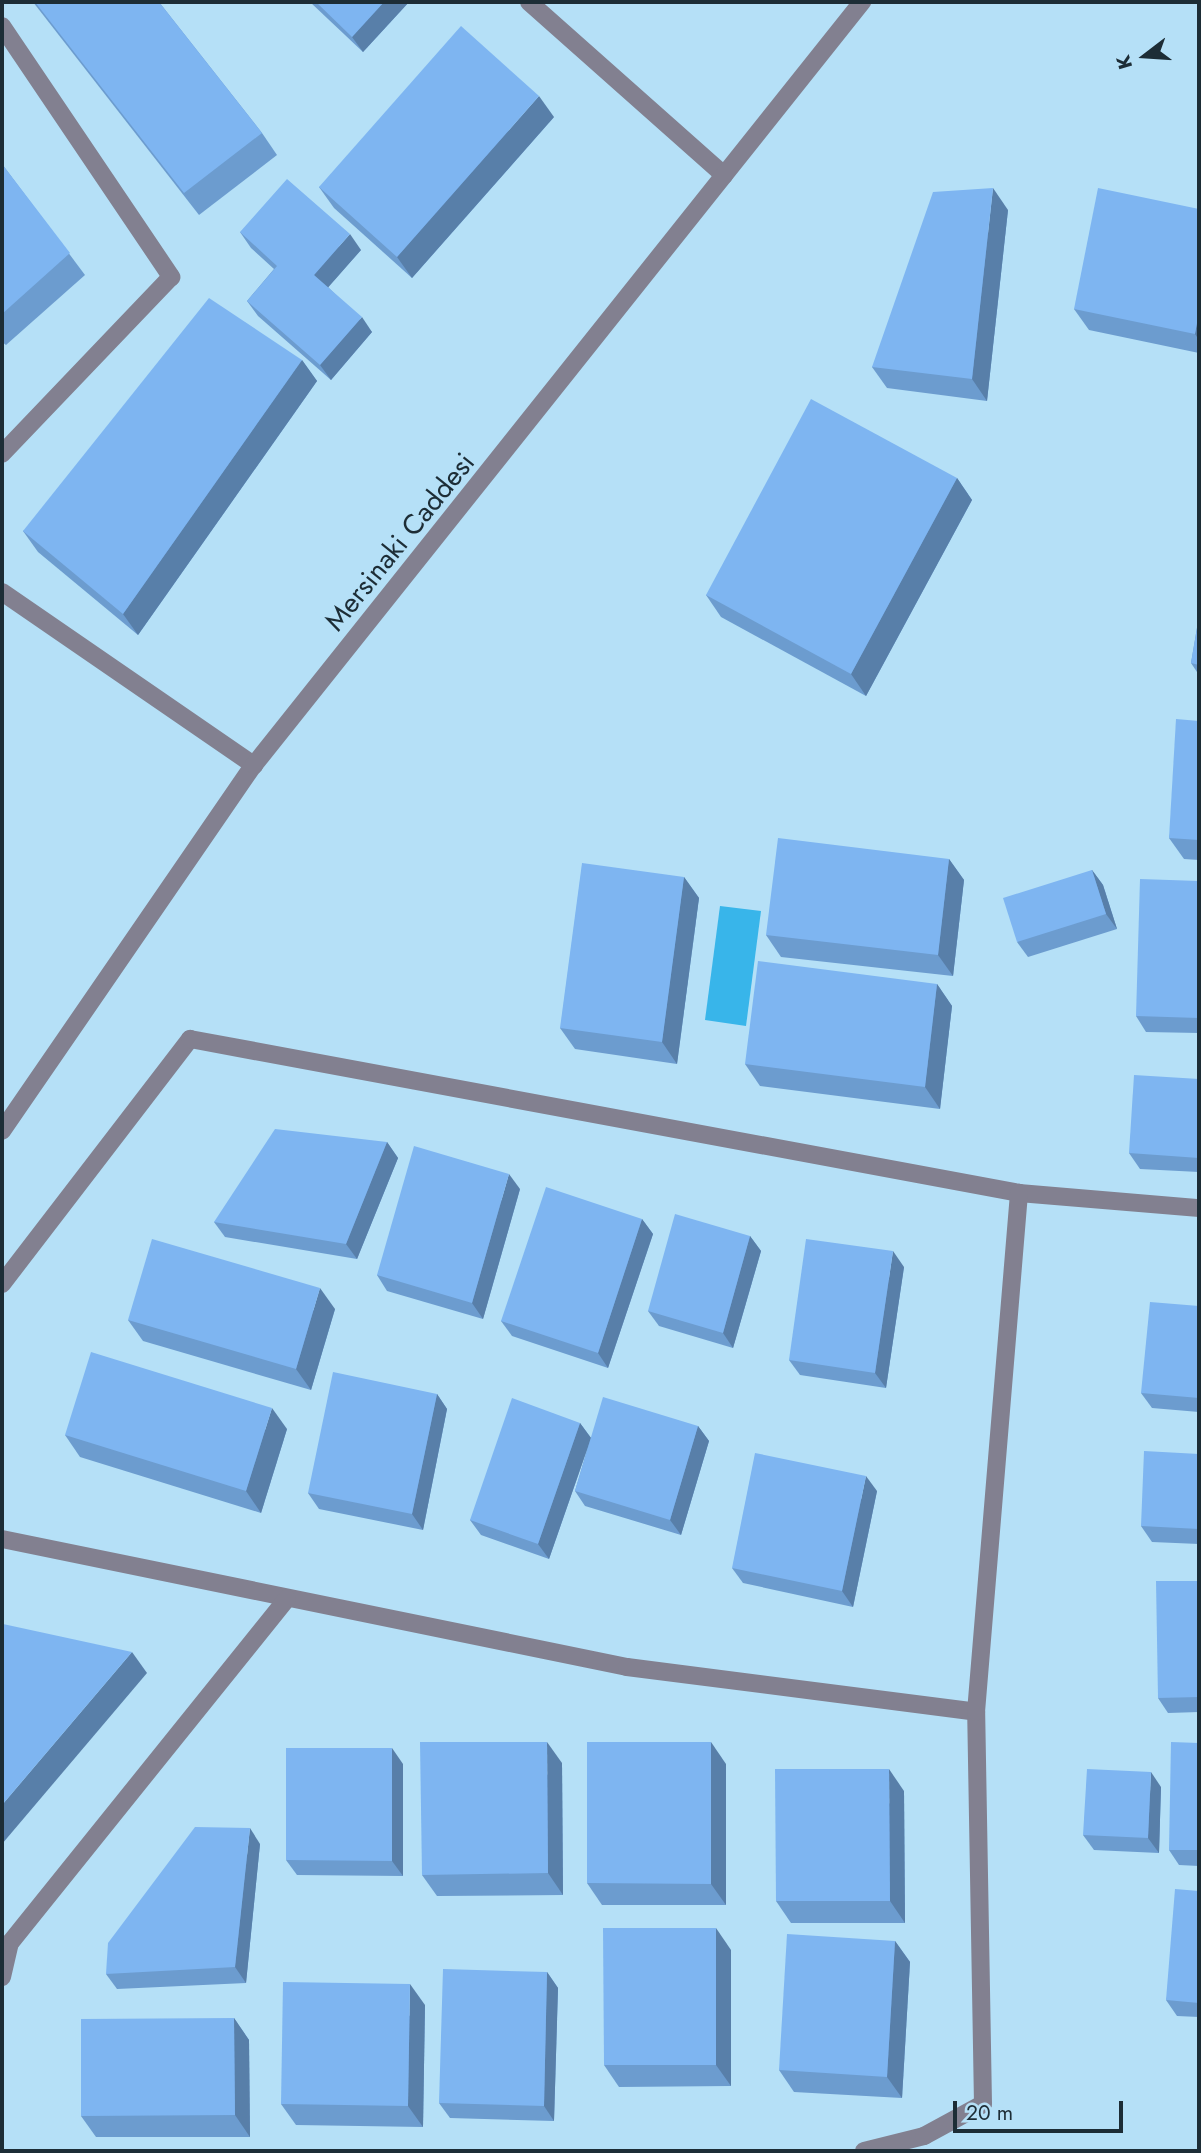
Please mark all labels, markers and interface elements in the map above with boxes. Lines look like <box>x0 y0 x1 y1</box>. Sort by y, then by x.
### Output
north arrow <box>1110 21 1180 91</box>
text: K <box>1110 52 1139 73</box>
street label: Mersinaki Caddesi <box>318 446 482 638</box>
scale bar <box>956 2086 1126 2130</box>
text: 20 m <box>966 2098 1013 2128</box>

